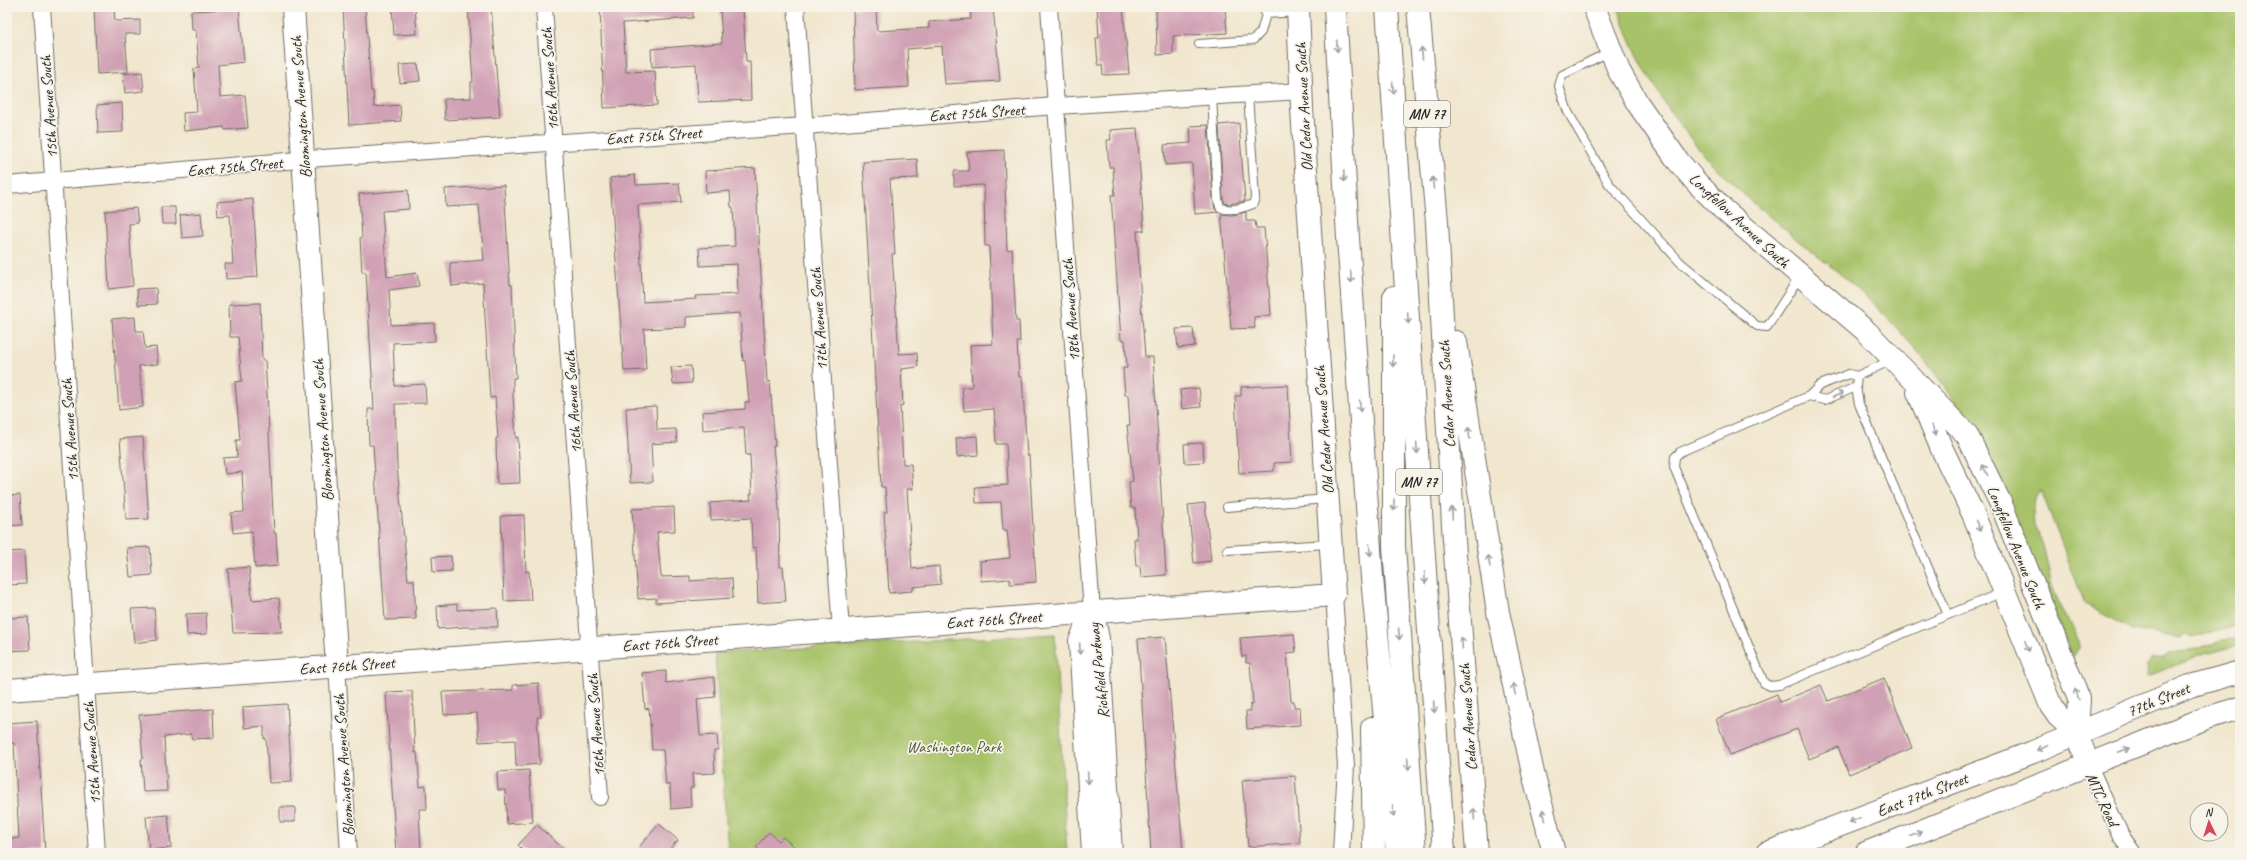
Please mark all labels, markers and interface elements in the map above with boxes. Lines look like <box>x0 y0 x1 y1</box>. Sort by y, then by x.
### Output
street label: 16th Avenue South <box>536 26 564 131</box>
street label: Bloomington Avenue South <box>286 34 316 179</box>
one-way arrow <box>1334 39 1341 52</box>
street label: Old Cedar Avenue South <box>1291 41 1317 172</box>
one-way arrow <box>1418 47 1425 60</box>
street label: 15th Avenue South <box>35 54 63 159</box>
one-way arrow <box>1389 81 1396 94</box>
street label: East 75th Street <box>929 100 1027 126</box>
road number: MN 77 <box>1404 101 1450 127</box>
street label: East 75th Street <box>606 123 704 149</box>
street label: East 75th Street <box>187 153 285 181</box>
one-way arrow <box>1341 169 1348 182</box>
street label: Longfellow Avenue South <box>1685 169 1794 273</box>
one-way arrow <box>1430 177 1437 190</box>
street label: 18th Avenue South <box>1057 257 1085 362</box>
street label: 17th Avenue South <box>805 266 833 371</box>
one-way arrow <box>1347 270 1354 283</box>
one-way arrow <box>1405 311 1412 324</box>
street label: Cedar Avenue South <box>1434 339 1460 448</box>
street label: 16th Avenue South <box>559 349 587 454</box>
one-way arrow <box>1389 354 1397 367</box>
street label: Bloomington Avenue South <box>308 357 338 502</box>
street label: Old Cedar Avenue South <box>1309 364 1338 495</box>
street label: 15th Avenue South <box>56 377 84 482</box>
one-way arrow <box>1832 390 1844 398</box>
one-way arrow <box>1356 399 1363 412</box>
one-way arrow <box>1931 424 1938 436</box>
one-way arrow <box>1465 427 1473 440</box>
one-way arrow <box>1413 441 1420 454</box>
one-way arrow <box>1981 465 1988 477</box>
road number: MN 77 <box>1396 469 1442 495</box>
street label: Longfellow Avenue South <box>1982 483 2050 612</box>
one-way arrow <box>1390 498 1398 511</box>
one-way arrow <box>1449 507 1456 520</box>
one-way arrow <box>1975 519 1983 531</box>
one-way arrow <box>1366 543 1373 556</box>
one-way arrow <box>1485 555 1493 568</box>
one-way arrow <box>1422 571 1429 584</box>
street label: East 76th Street <box>946 607 1044 633</box>
street label: Richfield Parkway <box>1084 621 1114 719</box>
one-way arrow <box>1396 628 1403 641</box>
street label: East 76th Street <box>622 630 720 656</box>
one-way arrow <box>1458 637 1465 650</box>
one-way arrow <box>2023 640 2031 652</box>
one-way arrow <box>1077 642 1084 655</box>
street label: East 76th Street <box>299 653 397 679</box>
street label: Cedar Avenue South <box>1454 662 1482 771</box>
street label: 16th Avenue South <box>582 672 610 777</box>
street label: 77th Street <box>2124 678 2194 721</box>
one-way arrow <box>1510 683 1518 696</box>
one-way arrow <box>2073 688 2080 701</box>
street label: Bloomington Avenue South <box>329 692 359 837</box>
street label: 15th Avenue South <box>78 700 106 805</box>
one-way arrow <box>1431 700 1438 713</box>
park label: Washington Park <box>907 737 1002 757</box>
one-way arrow <box>2036 745 2048 752</box>
one-way arrow <box>2118 746 2130 753</box>
one-way arrow <box>1404 757 1411 770</box>
street label: East 77th Street <box>1874 768 1972 821</box>
street label: MTC Road <box>2081 769 2124 832</box>
one-way arrow <box>1085 771 1092 784</box>
north arrow <box>2189 802 2229 842</box>
one-way arrow <box>1390 804 1397 817</box>
text: N <box>2204 805 2214 819</box>
one-way arrow <box>1471 808 1478 821</box>
one-way arrow <box>1540 809 1547 822</box>
one-way arrow <box>1849 816 1861 824</box>
one-way arrow <box>1909 829 1921 837</box>

